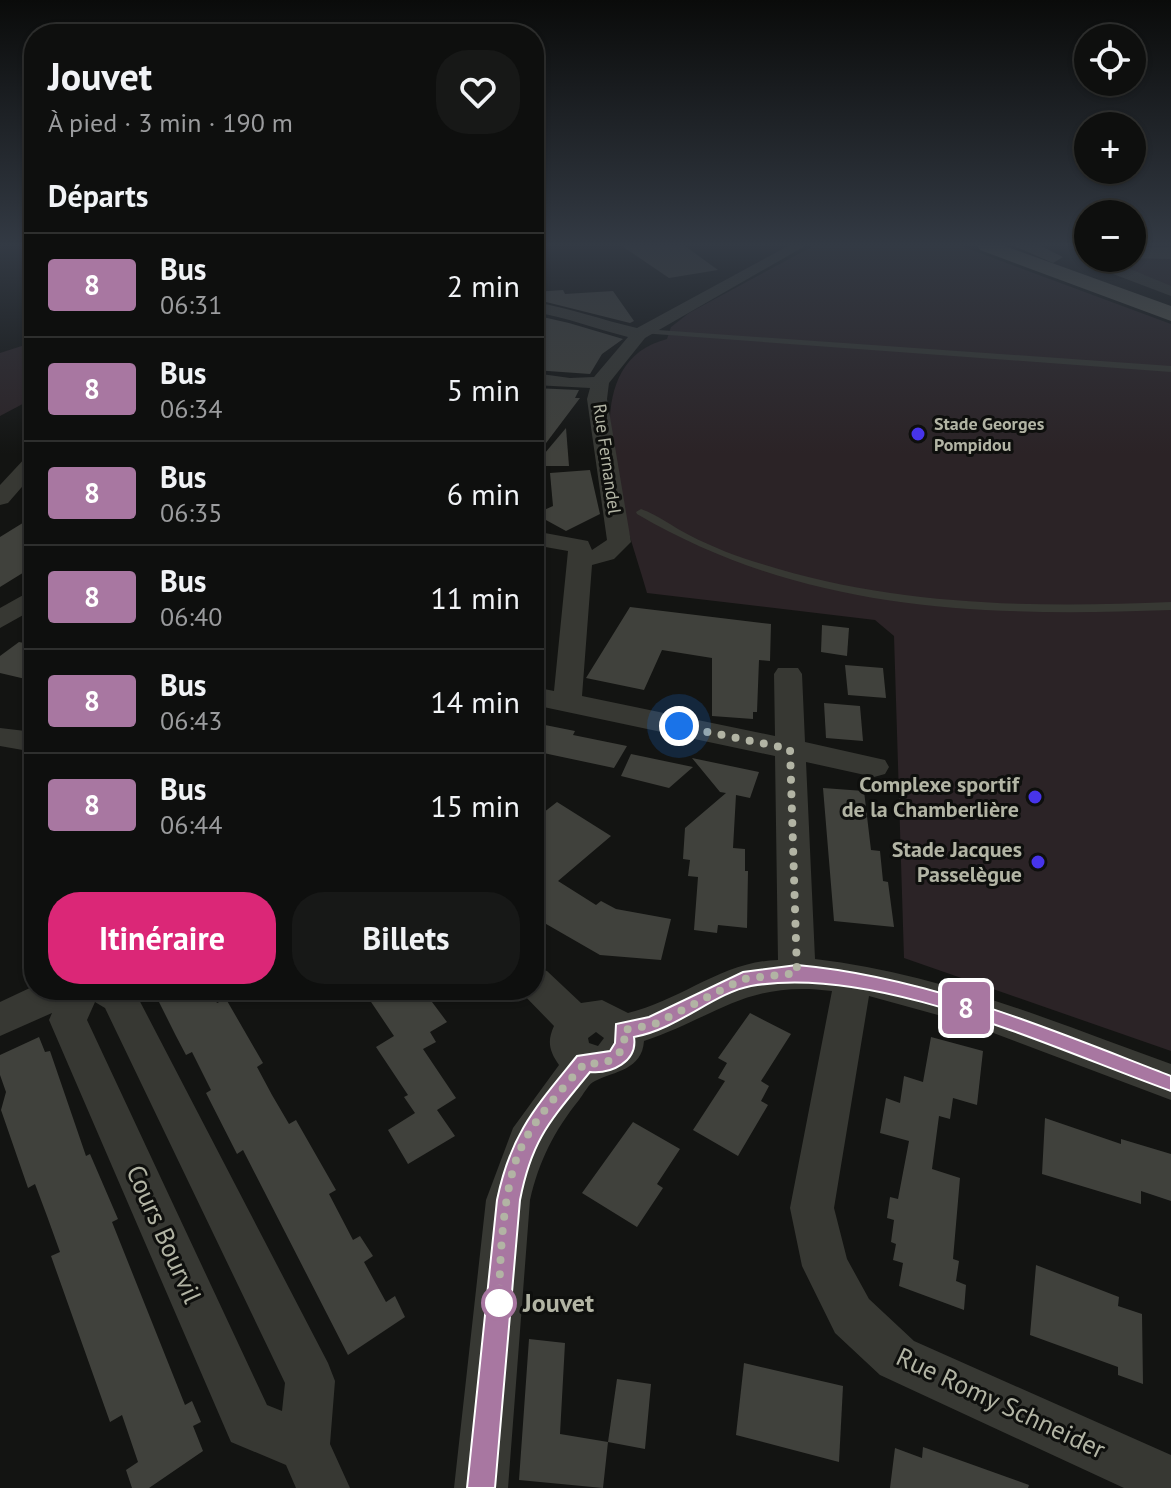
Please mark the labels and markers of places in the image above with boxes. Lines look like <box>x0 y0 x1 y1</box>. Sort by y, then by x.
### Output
place label: Stade Georges Pompidou <box>934 412 1045 456</box>
marker: Stade Georges Pompidou <box>909 425 927 443</box>
place label: Complexe sportif de la Chamberlière <box>842 770 1021 823</box>
marker: Complexe sportif de la Chamberlière <box>1026 788 1044 806</box>
place label: Stade Jacques Passelègue <box>892 835 1022 888</box>
marker: Stade Jacques Passelègue <box>1029 853 1047 871</box>
marker: Jouvet <box>482 1286 516 1320</box>
place label: Jouvet <box>522 1286 594 1319</box>

